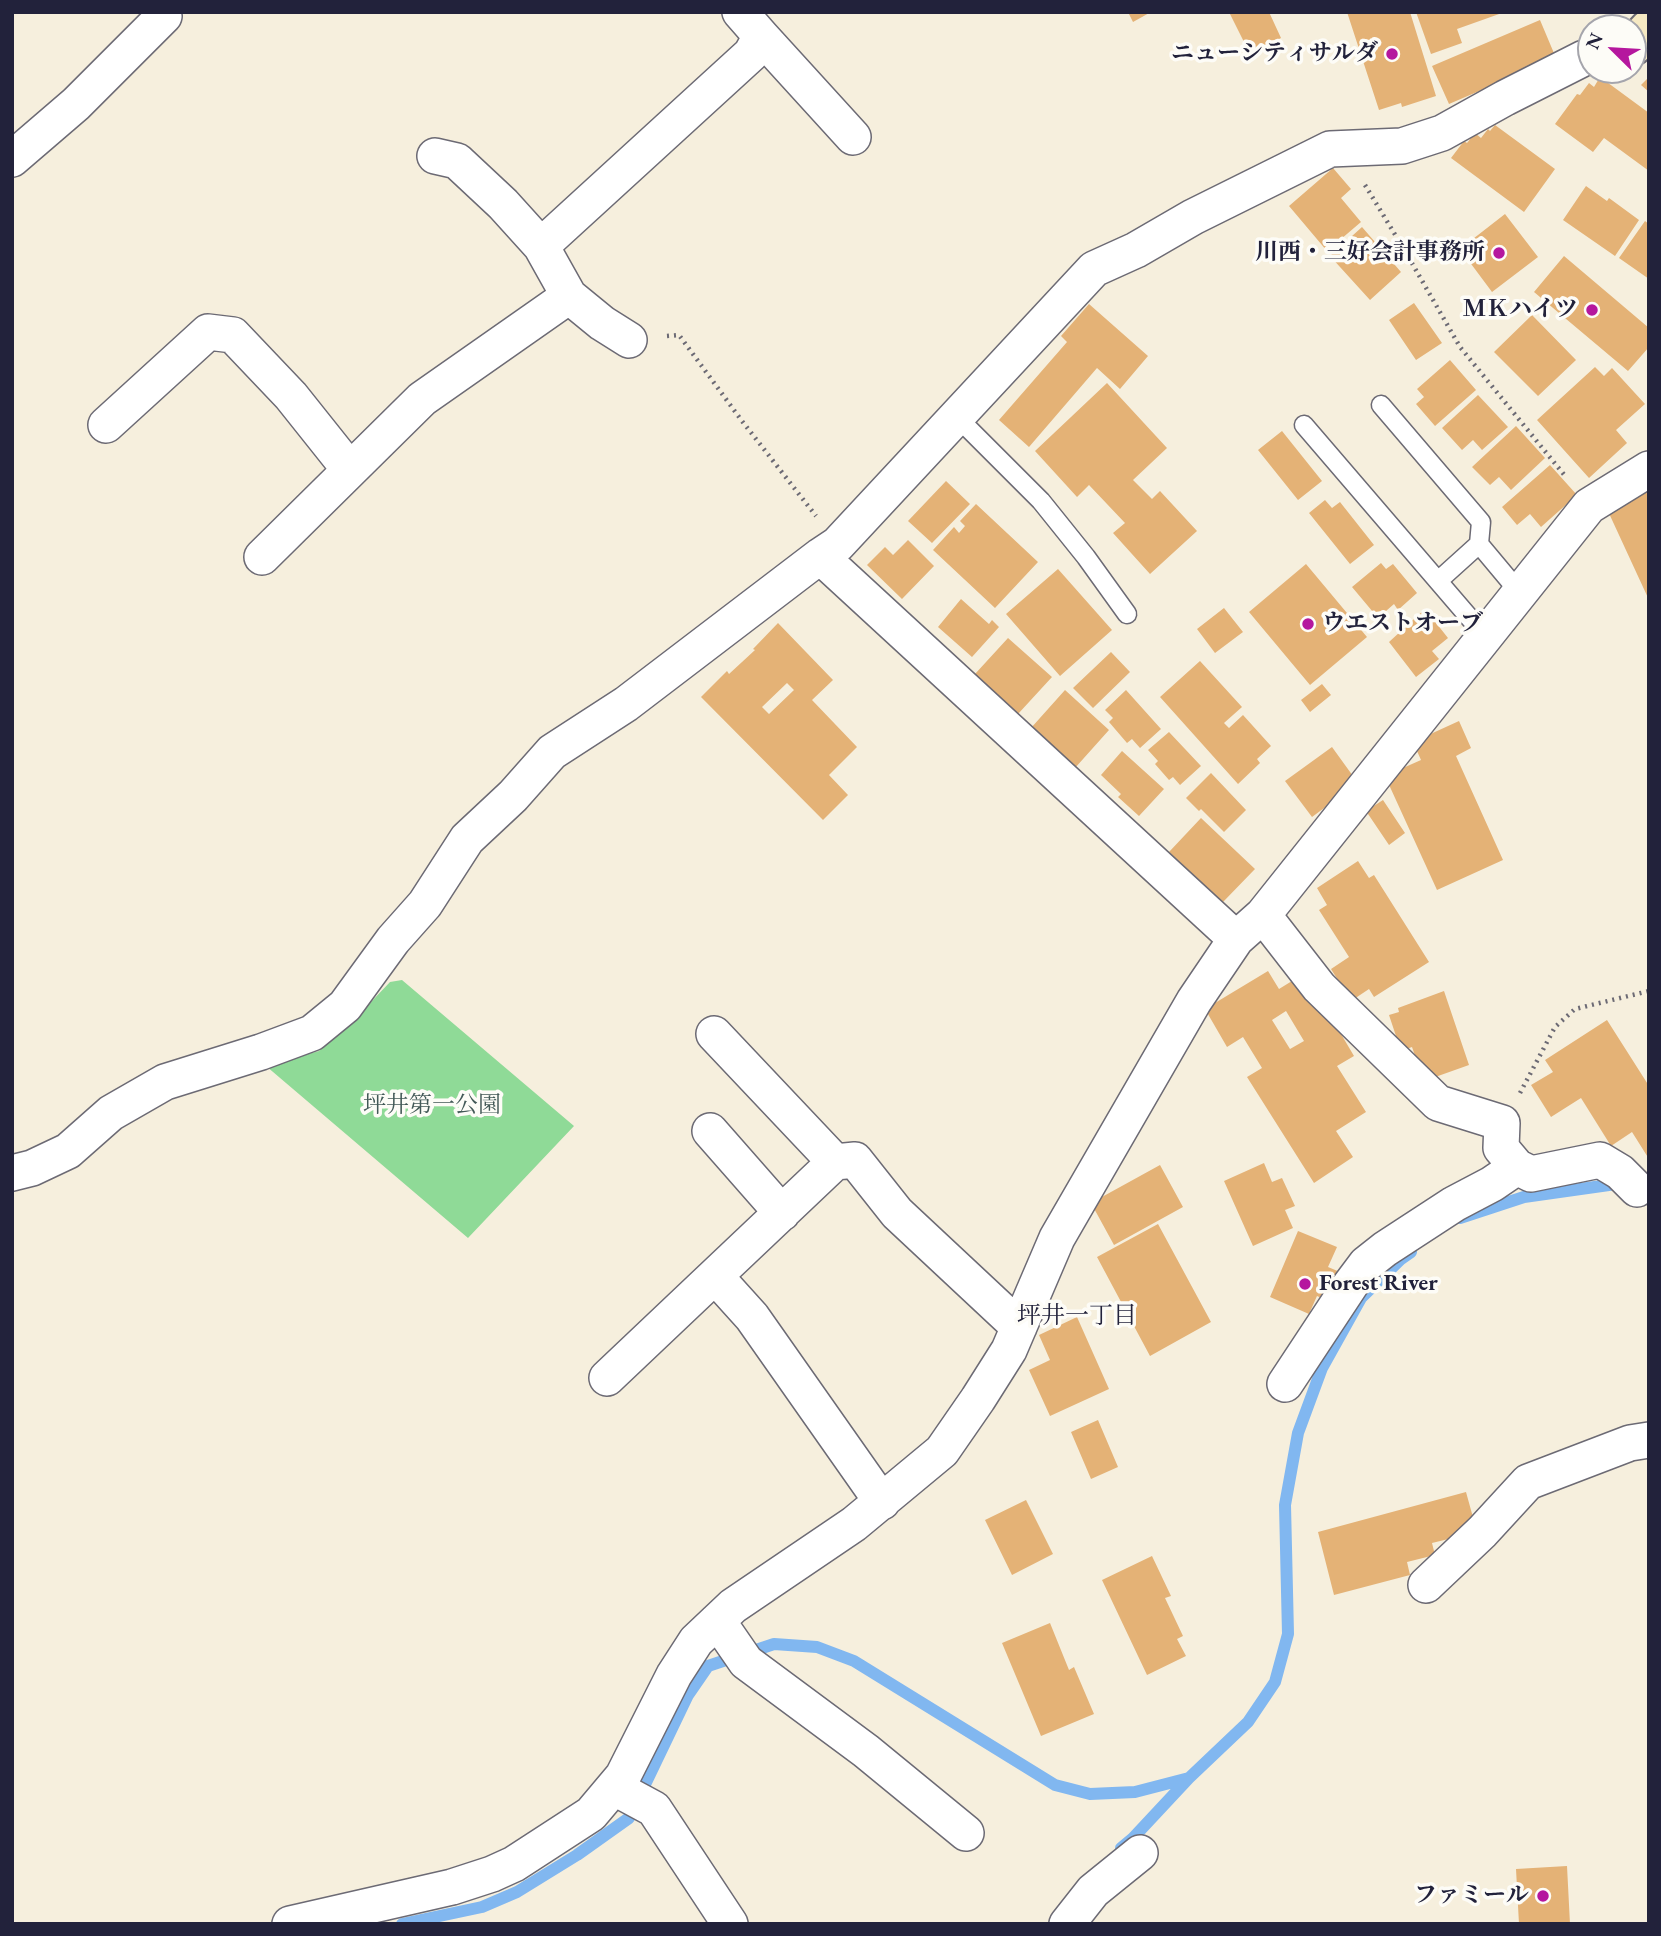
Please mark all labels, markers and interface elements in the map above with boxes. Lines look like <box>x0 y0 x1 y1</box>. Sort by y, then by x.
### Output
north arrow <box>1577 14 1647 84</box>
text: N <box>1580 29 1609 53</box>
place label: ニューシティサルダ <box>1171 40 1378 68</box>
marker: ニューシティサルダ <box>1384 46 1400 62</box>
place label: 川西・三好会計事務所 <box>1255 239 1485 267</box>
marker: 川西・三好会計事務所 <box>1491 245 1507 261</box>
place label: ＭＫハイツ <box>1463 296 1578 324</box>
marker: ＭＫハイツ <box>1584 302 1600 318</box>
place label: ウエストオーブ <box>1322 610 1483 638</box>
marker: ウエストオーブ <box>1300 616 1316 632</box>
park label: 坪井第一公園 <box>363 1092 501 1120</box>
place label: Forest River <box>1319 1270 1438 1298</box>
marker: Forest River <box>1297 1276 1313 1292</box>
district label: 坪井一丁目 <box>1017 1302 1137 1330</box>
place label: ファミール <box>1414 1882 1529 1910</box>
marker: ファミール <box>1535 1888 1551 1904</box>

